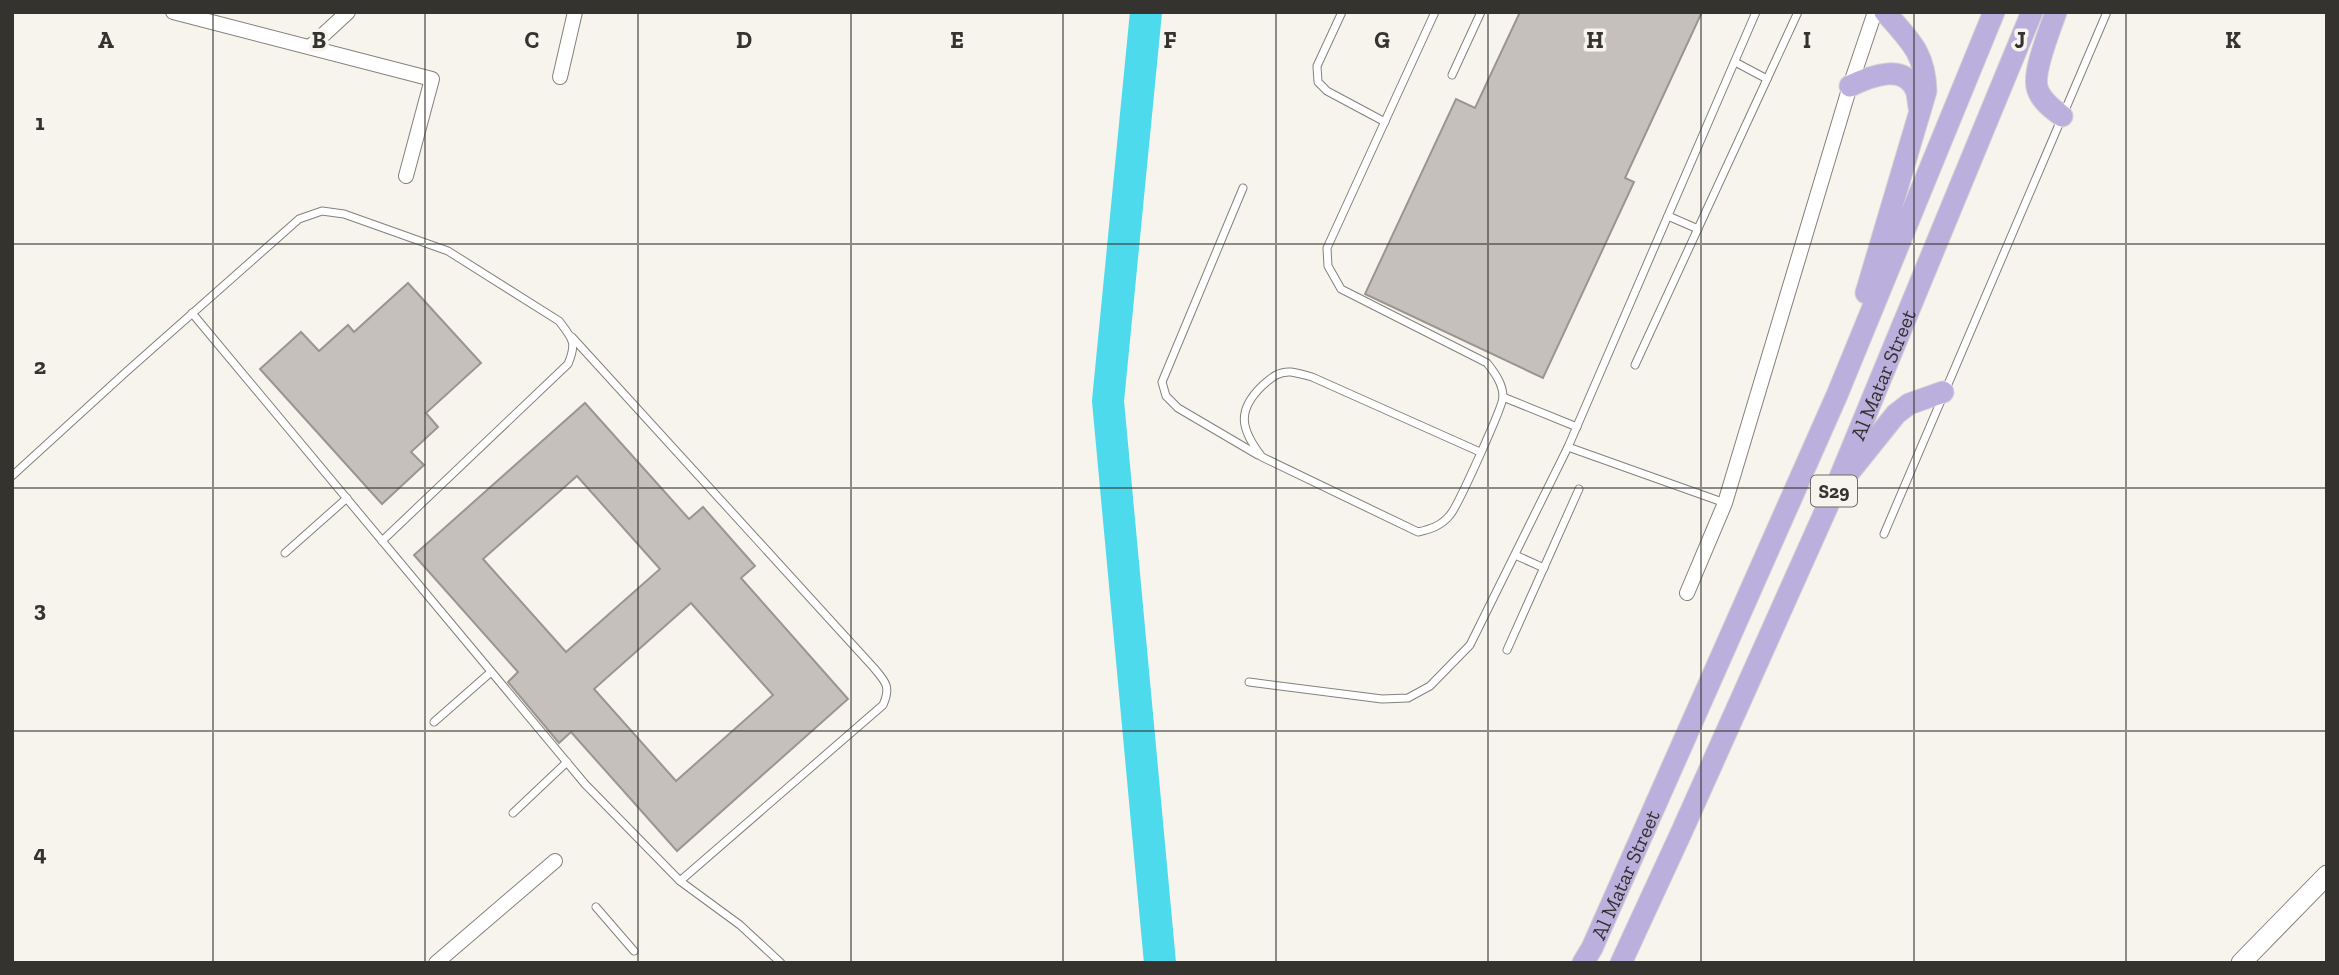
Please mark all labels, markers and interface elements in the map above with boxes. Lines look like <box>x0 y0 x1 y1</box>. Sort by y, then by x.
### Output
text: A <box>98 26 114 54</box>
text: B <box>312 26 326 54</box>
text: C <box>525 26 539 54</box>
text: D <box>736 26 752 54</box>
text: E <box>950 26 964 54</box>
text: F <box>1163 26 1177 54</box>
text: G <box>1374 26 1390 54</box>
text: H <box>1586 26 1604 54</box>
text: I <box>1803 26 1811 54</box>
text: J <box>2014 26 2026 54</box>
text: K <box>2225 26 2241 54</box>
text: 1 <box>35 108 45 136</box>
street label: Al Matar Street <box>1844 305 1921 444</box>
text: 2 <box>34 352 46 380</box>
road number: S29 <box>1811 476 1857 506</box>
text: 3 <box>34 595 46 623</box>
street label: Al Matar Street <box>1585 806 1664 943</box>
text: 4 <box>33 839 47 867</box>

